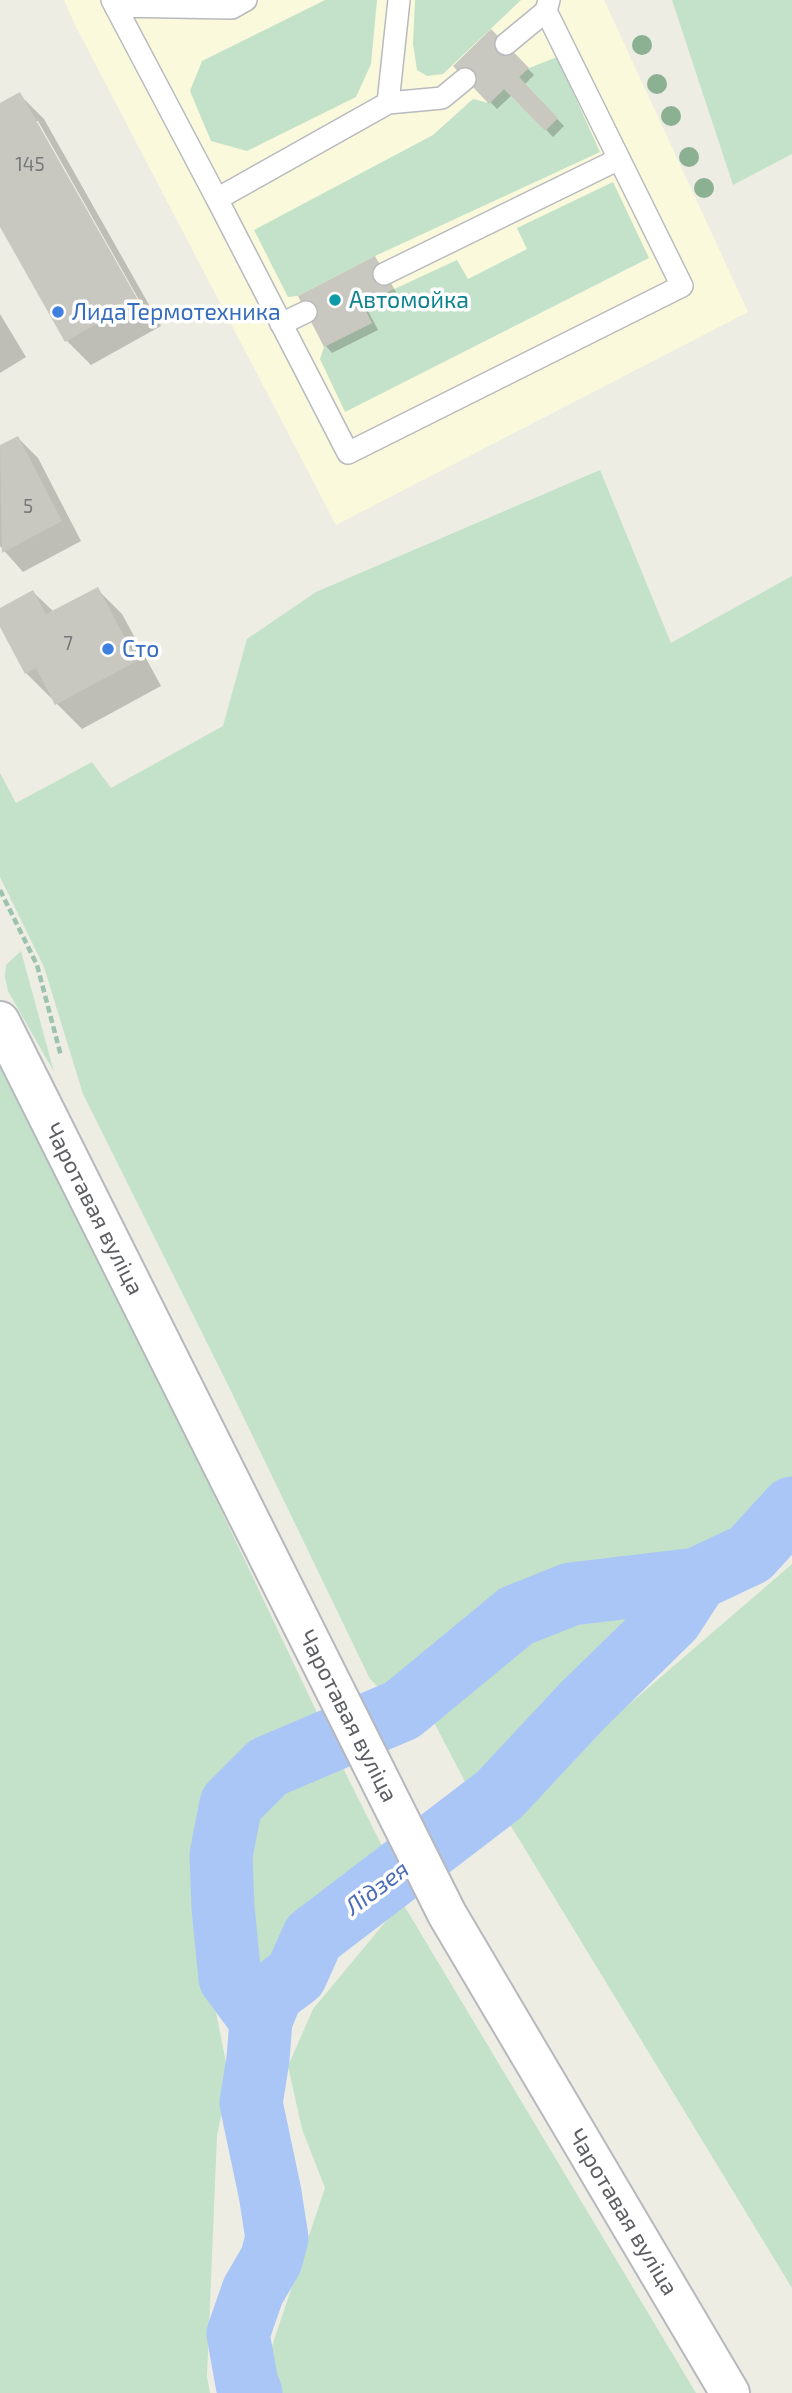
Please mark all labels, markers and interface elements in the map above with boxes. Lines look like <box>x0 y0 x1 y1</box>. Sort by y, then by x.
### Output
house number: 145 <box>15 154 45 176</box>
place label: Автомойка <box>349 286 469 314</box>
marker: Автомойка <box>327 292 343 308</box>
place label: ЛидаТермотехника <box>72 298 281 326</box>
marker: ЛидаТермотехника <box>50 304 66 320</box>
house number: 5 <box>23 496 33 518</box>
house number: 7 <box>63 633 73 655</box>
place label: Сто <box>122 635 159 663</box>
marker: Сто <box>100 641 116 657</box>
street label: Чаротавая вуліца <box>39 1118 149 1300</box>
street label: Чаротавая вуліца <box>293 1625 403 1807</box>
water label: Лідзея <box>339 1855 415 1921</box>
street label: Чаротавая вуліца <box>562 2124 684 2300</box>

